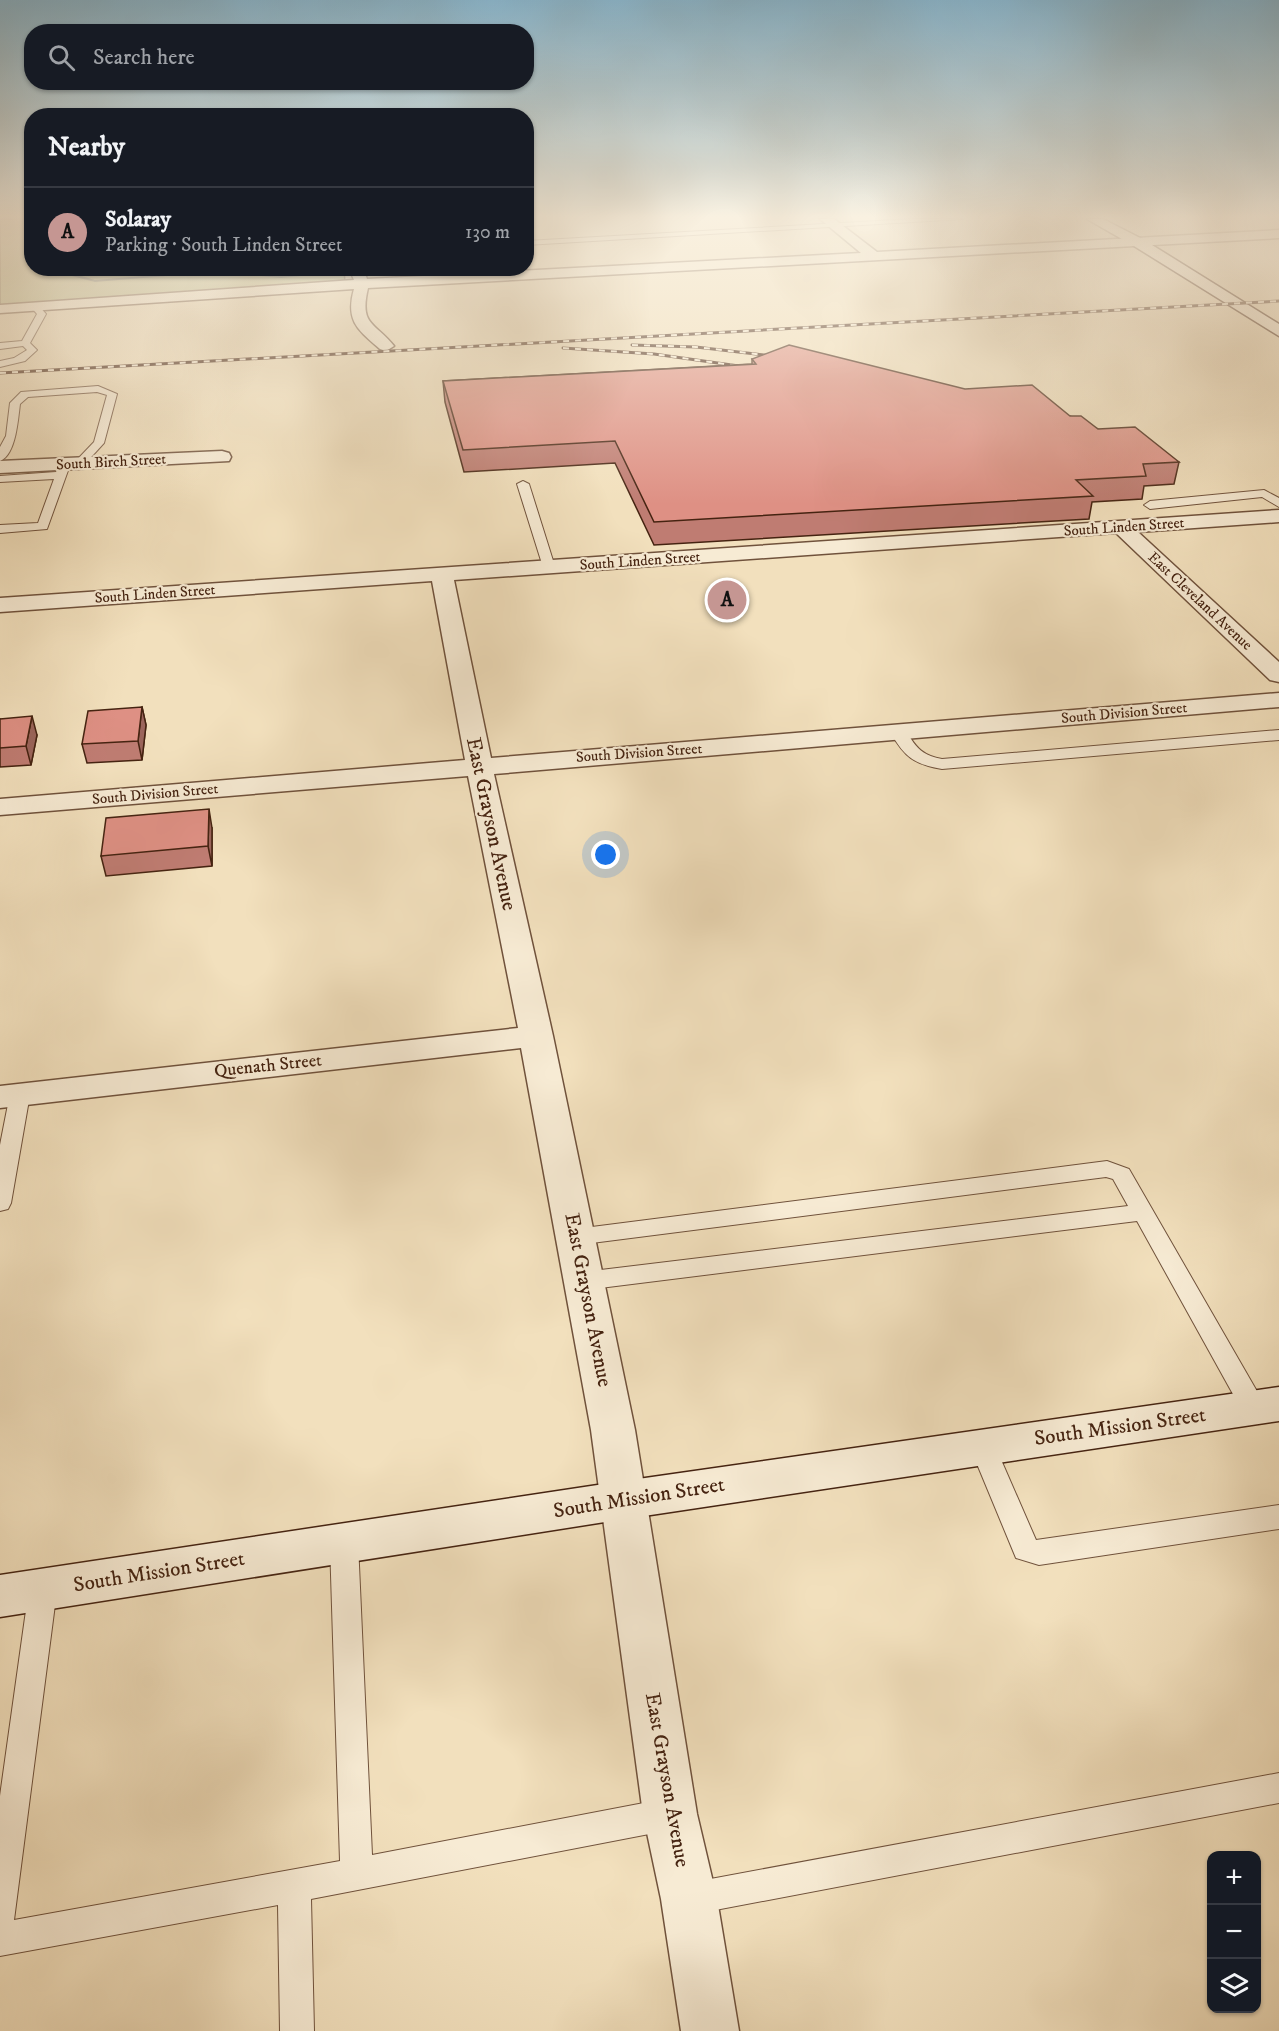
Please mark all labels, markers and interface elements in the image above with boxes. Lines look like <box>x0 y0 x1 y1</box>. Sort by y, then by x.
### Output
search box <box>24 24 534 90</box>
icon: search <box>45 41 78 74</box>
text: Search here <box>93 44 195 71</box>
text: Nearby <box>48 131 125 164</box>
text: Solaray <box>105 206 171 233</box>
text: A <box>61 220 74 245</box>
text: 130 m <box>465 220 510 245</box>
text: Parking · South Linden Street <box>105 233 342 258</box>
street label: South Birch Street <box>56 450 167 474</box>
street label: South Linden Street <box>1063 513 1185 541</box>
street label: South Linden Street <box>579 547 701 575</box>
street label: East Cleveland Avenue <box>1144 548 1256 654</box>
pin: A <box>708 578 746 622</box>
street label: South Linden Street <box>94 580 216 608</box>
street label: South Division Street <box>1060 698 1188 728</box>
street label: East Grayson Avenue <box>460 735 522 913</box>
street label: South Division Street <box>575 739 703 767</box>
street label: South Division Street <box>91 779 219 809</box>
your location <box>591 840 620 869</box>
street label: Quenath Street <box>213 1049 323 1083</box>
street label: East Grayson Avenue <box>558 1211 618 1389</box>
street label: South Mission Street <box>1033 1402 1208 1452</box>
street label: South Mission Street <box>552 1472 727 1524</box>
street label: South Mission Street <box>72 1546 247 1598</box>
street label: East Grayson Avenue <box>639 1691 695 1869</box>
map controls <box>1207 1851 1261 2013</box>
button: + <box>1207 1851 1261 1905</box>
button: − <box>1207 1905 1261 1959</box>
button: layers <box>1207 1959 1261 2013</box>

